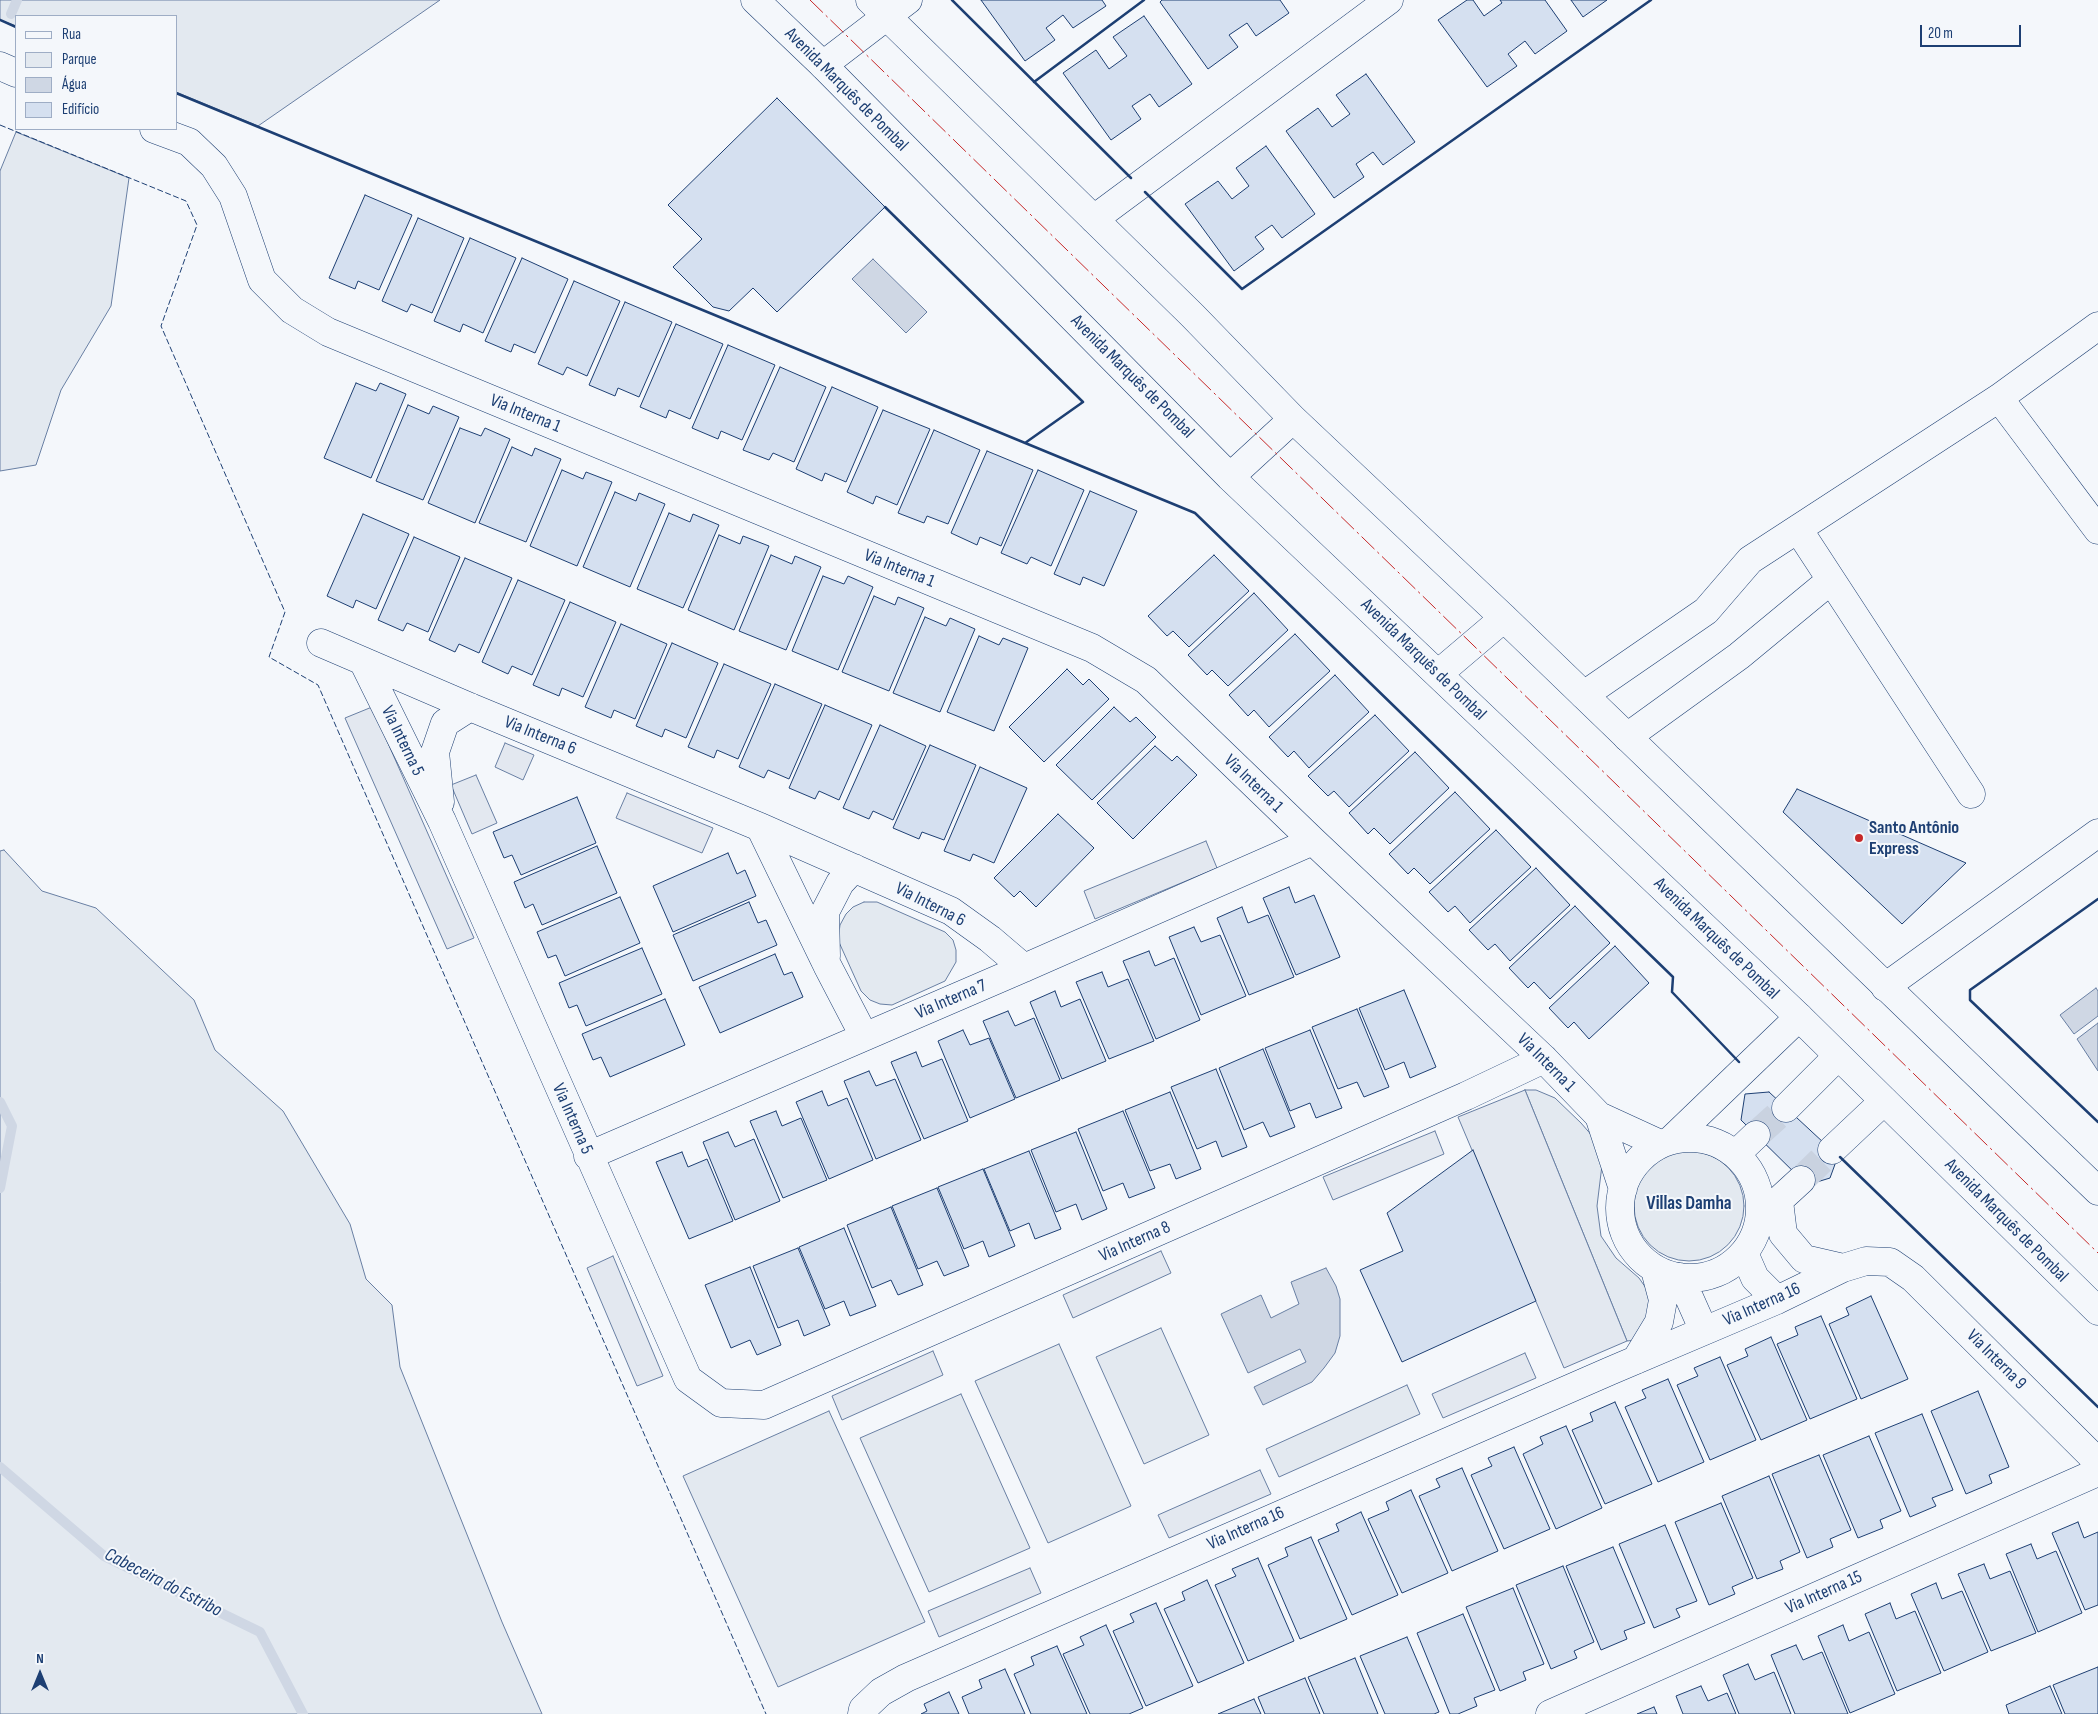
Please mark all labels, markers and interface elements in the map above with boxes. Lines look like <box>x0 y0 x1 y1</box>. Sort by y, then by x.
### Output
legend <box>15 15 178 130</box>
scale bar <box>1923 15 2024 47</box>
street label: Avenida Marquês de Pombal <box>780 24 912 156</box>
text: 20 m <box>1928 24 1953 43</box>
text: Rua <box>62 25 81 44</box>
text: Parque <box>62 50 97 69</box>
text: Água <box>62 75 87 94</box>
text: Edifício <box>62 100 99 119</box>
street label: Avenida Marquês de Pombal <box>1066 311 1198 443</box>
street label: Via Interna 1 <box>487 390 563 438</box>
street label: Via Interna 1 <box>861 545 937 593</box>
street label: Avenida Marquês de Pombal <box>1356 595 1490 725</box>
street label: Via Interna 5 <box>376 702 428 780</box>
street label: Via Interna 6 <box>501 712 579 760</box>
street label: Via Interna 1 <box>1219 750 1287 818</box>
place label: Santo Antônio Express <box>1869 817 1959 860</box>
marker: Santo Antônio Express <box>1853 832 1865 844</box>
street label: Avenida Marquês de Pombal <box>1649 874 1783 1004</box>
street label: Via Interna 6 <box>891 878 969 932</box>
street label: Via Interna 7 <box>912 975 990 1025</box>
street label: Via Interna 1 <box>1512 1029 1580 1097</box>
street label: Via Interna 5 <box>547 1080 597 1158</box>
street label: Avenida Marquês de Pombal <box>1940 1155 2072 1287</box>
district label: Villas Damha <box>1646 1193 1732 1215</box>
street label: Via Interna 8 <box>1096 1217 1174 1267</box>
street label: Via Interna 16 <box>1720 1278 1804 1332</box>
street label: Via Interna 9 <box>1962 1326 2030 1394</box>
street label: Via Interna 16 <box>1204 1502 1288 1556</box>
water label: Cabeceira do Estribo <box>101 1544 225 1622</box>
street label: Via Interna 15 <box>1782 1567 1866 1619</box>
north arrow <box>15 1649 65 1699</box>
text: N <box>36 1650 44 1667</box>

